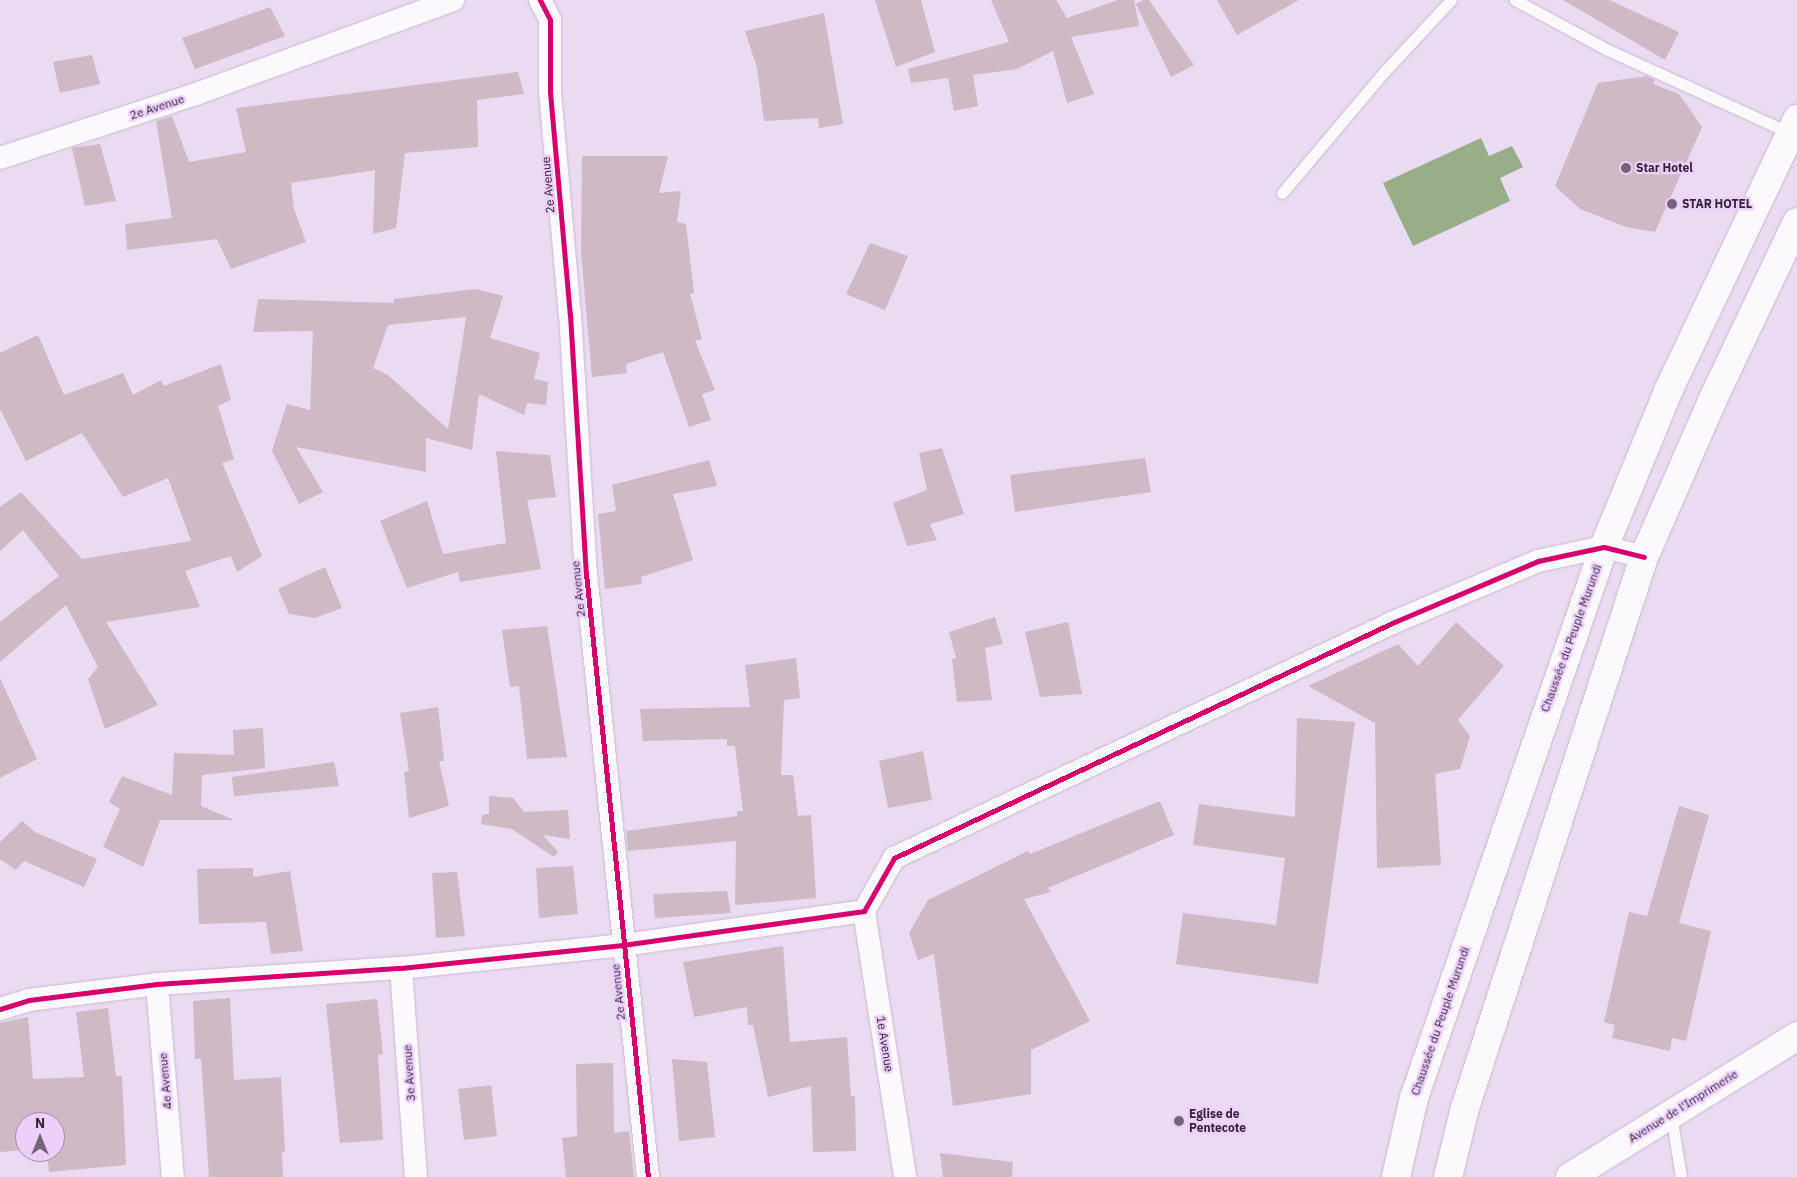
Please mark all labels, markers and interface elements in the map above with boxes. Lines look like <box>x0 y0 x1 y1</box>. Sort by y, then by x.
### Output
street label: 2e Avenue <box>128 91 186 123</box>
street label: 2e Avenue <box>538 156 558 214</box>
place label: Star Hotel <box>1636 161 1693 175</box>
marker: Star Hotel <box>1620 162 1632 174</box>
place label: STAR HOTEL <box>1682 197 1752 211</box>
marker: STAR HOTEL <box>1666 198 1678 210</box>
street label: 2e Avenue <box>568 560 588 618</box>
street label: Chaussée du Peuple Murundi <box>1537 562 1605 714</box>
street label: Chaussée du Peuple Murundi <box>1408 945 1472 1097</box>
street label: 2e Avenue <box>608 963 628 1021</box>
street label: 1e Avenue <box>873 1015 897 1073</box>
street label: 3e Avenue <box>400 1044 418 1102</box>
street label: 4e Avenue <box>155 1052 175 1110</box>
street label: Avenue de l'Imprimerie <box>1626 1066 1740 1146</box>
place label: Eglise de Pentecote <box>1189 1107 1246 1135</box>
north arrow <box>15 1112 65 1162</box>
text: N <box>35 1114 45 1132</box>
marker: Eglise de Pentecote <box>1173 1115 1185 1127</box>

